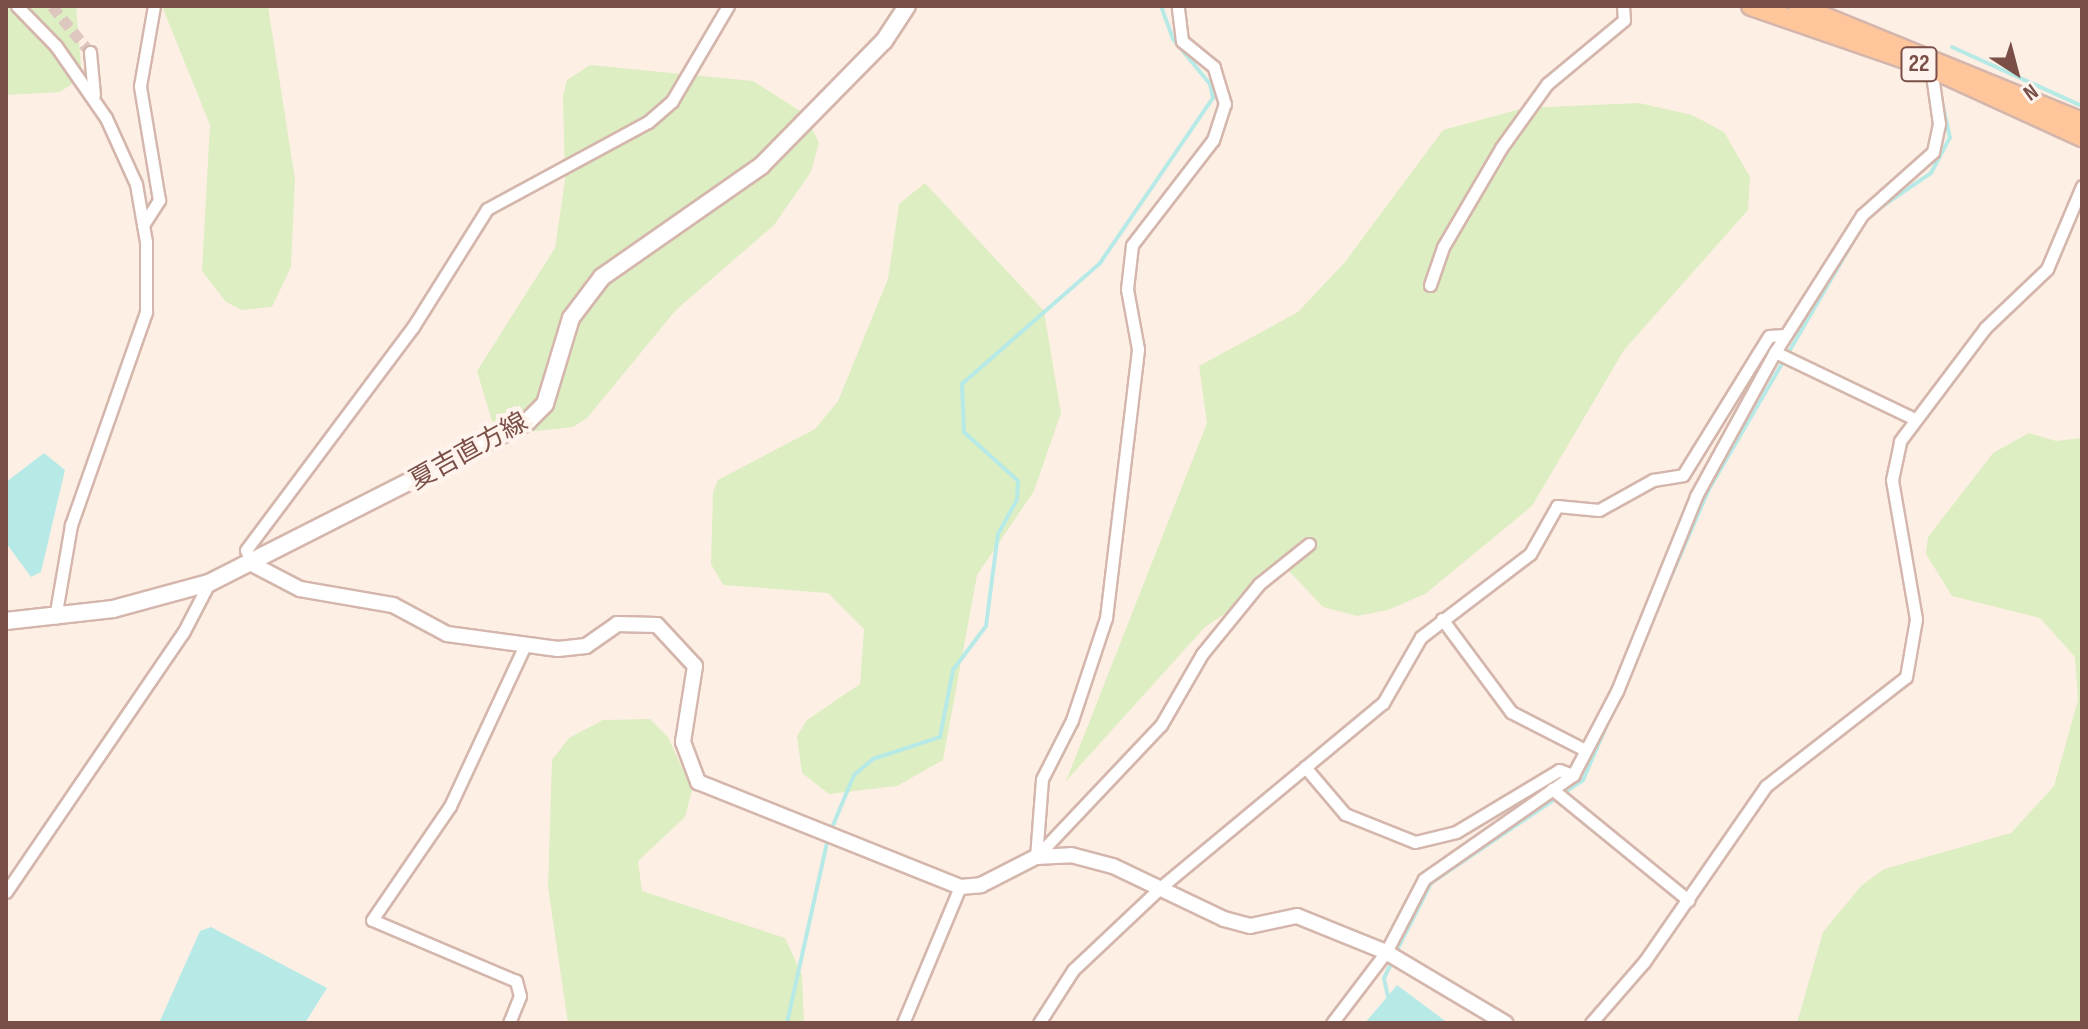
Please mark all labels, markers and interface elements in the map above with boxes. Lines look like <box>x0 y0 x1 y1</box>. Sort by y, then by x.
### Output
north arrow <box>1976 32 2056 112</box>
road number: 22 <box>1899 44 1939 84</box>
text: N <box>2018 77 2043 106</box>
street label: 夏吉直方線 <box>405 407 533 497</box>

